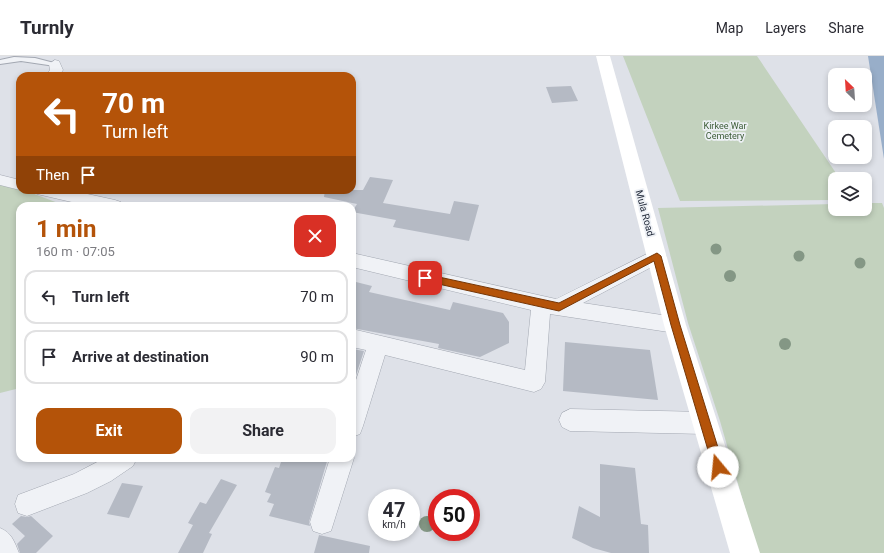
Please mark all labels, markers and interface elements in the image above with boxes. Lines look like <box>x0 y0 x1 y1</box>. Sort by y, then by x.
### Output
text: Turnly <box>20 16 74 39</box>
text: Map <box>716 20 743 36</box>
text: Layers <box>765 20 806 36</box>
text: Share <box>828 20 864 36</box>
north arrow <box>828 68 872 112</box>
map controls <box>828 68 872 216</box>
text: 70 m <box>102 87 165 120</box>
icon: left <box>36 88 88 140</box>
button: search <box>828 120 872 164</box>
text: Turn left <box>102 121 168 142</box>
park label: Kirkee War Cemetery <box>704 121 746 141</box>
icon: arrive <box>77 164 99 186</box>
text: Then <box>36 166 69 184</box>
button: layers <box>828 172 872 216</box>
street label: Mula Road <box>634 189 656 237</box>
text: 1 min <box>36 215 96 243</box>
button: close <box>294 215 336 257</box>
text: 160 m · 07:05 <box>36 244 115 259</box>
pin <box>408 261 442 295</box>
icon: arrive <box>414 267 436 289</box>
icon: left <box>38 286 60 308</box>
text: Turn left <box>72 288 129 306</box>
text: 70 m <box>300 288 334 306</box>
icon: arrive <box>38 346 60 368</box>
text: Arrive at destination <box>72 348 209 366</box>
text: 90 m <box>300 348 334 366</box>
button: Exit <box>36 408 182 454</box>
button: Share <box>190 408 336 454</box>
position arrow <box>697 446 739 488</box>
speed limit sign: 50 <box>428 489 480 541</box>
text: 47 <box>383 498 405 522</box>
text: km/h <box>382 519 406 530</box>

